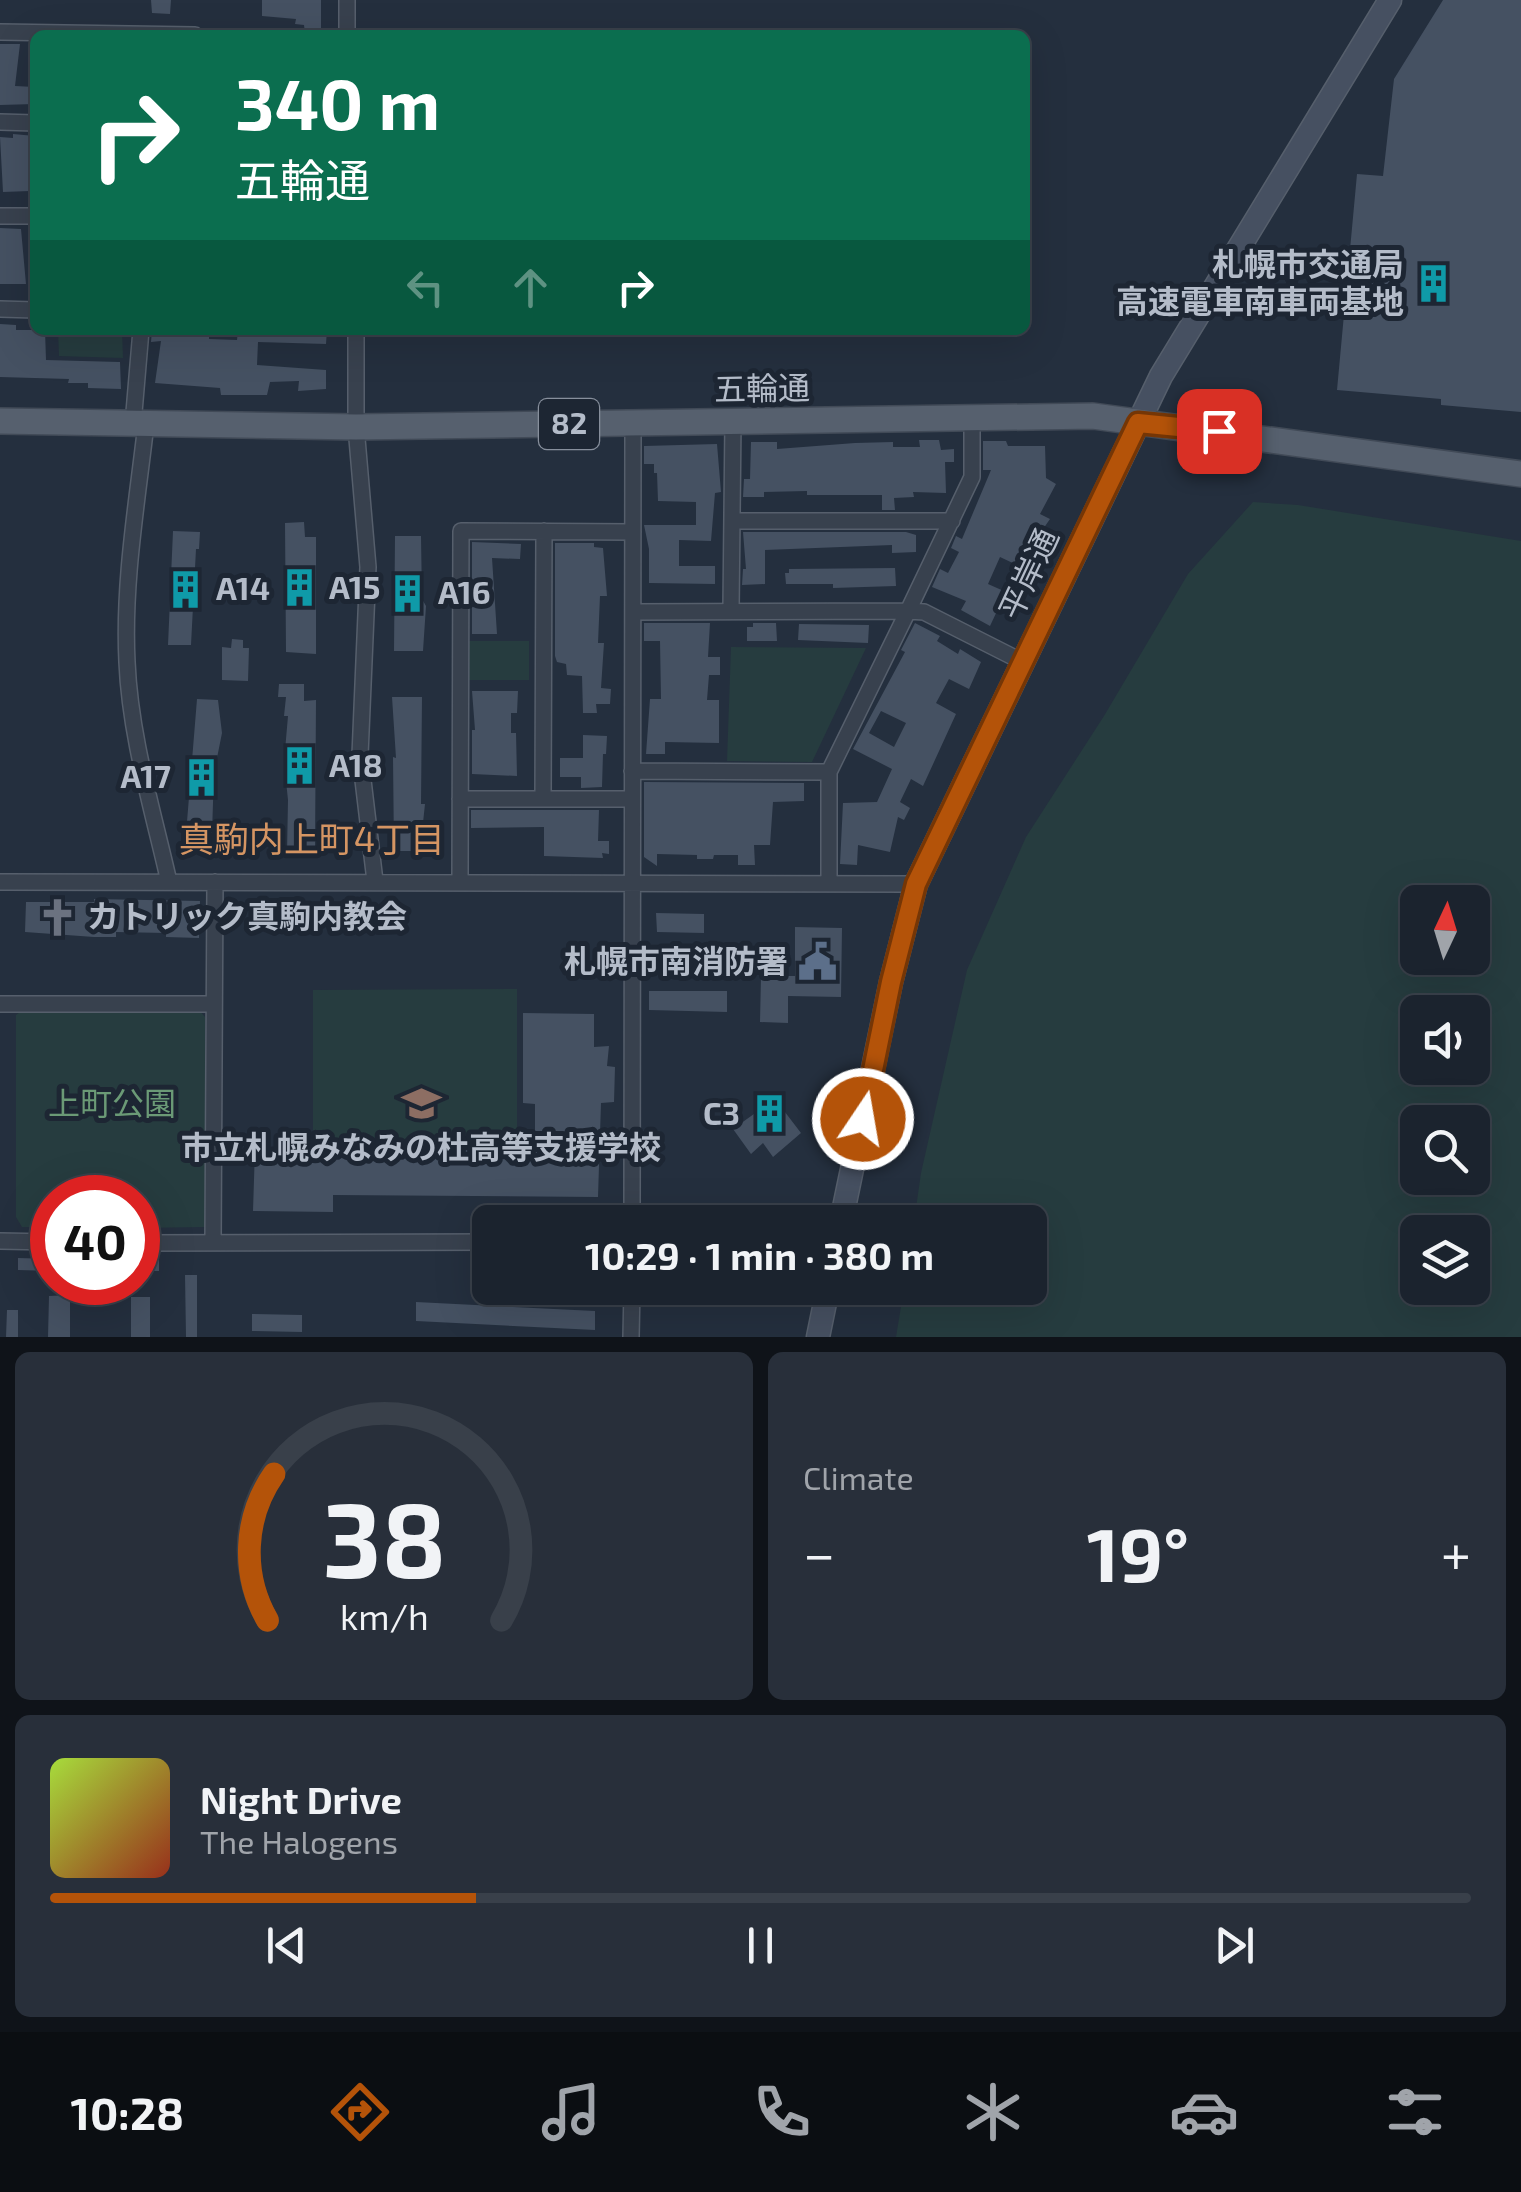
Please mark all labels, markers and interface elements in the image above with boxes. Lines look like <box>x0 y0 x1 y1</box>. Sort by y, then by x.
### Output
text: 340 m <box>235 60 440 144</box>
icon: right <box>70 70 200 200</box>
text: 五輪通 <box>235 152 370 206</box>
place label: 札幌市交通局 高速電車南車両基地 <box>1116 244 1404 319</box>
icon: left <box>398 260 453 315</box>
icon: ahead <box>503 260 558 315</box>
icon: right <box>608 260 663 315</box>
building icon: 札幌市交通局 高速電車南車両基地 <box>1413 262 1455 304</box>
street label: 五輪通 <box>714 367 810 407</box>
pin <box>1177 389 1262 474</box>
road number: 82 <box>539 399 599 449</box>
icon: arrive <box>1192 404 1247 459</box>
street label: 平岸通 <box>990 522 1065 625</box>
building icon: A15 <box>278 567 320 609</box>
place label: A15 <box>329 567 380 605</box>
building icon: A14 <box>165 568 207 610</box>
place label: A14 <box>216 568 270 606</box>
building icon: A16 <box>387 572 429 614</box>
place label: A16 <box>438 572 491 610</box>
building icon: A18 <box>278 745 320 787</box>
place label: A18 <box>329 745 383 783</box>
place label: A17 <box>120 756 171 794</box>
building icon: A17 <box>180 756 222 798</box>
district label: 真駒内上町4丁目 <box>179 817 445 859</box>
north arrow <box>1400 885 1490 975</box>
map controls <box>1400 885 1490 1305</box>
church icon: カトリック真駒内教会 <box>36 896 78 938</box>
place label: カトリック真駒内教会 <box>87 896 407 934</box>
place label: 札幌市南消防署 <box>564 941 788 979</box>
public building icon: 札幌市南消防署 <box>797 941 839 983</box>
button: sound <box>1400 995 1490 1085</box>
position arrow <box>811 1067 915 1171</box>
school or university icon: 市立札幌みなみの杜高等支援学校 <box>400 1082 442 1124</box>
park label: 上町公園 <box>48 1083 176 1121</box>
place label: C3 <box>703 1093 740 1131</box>
building icon: C3 <box>749 1093 791 1135</box>
button: search <box>1400 1105 1490 1195</box>
place label: 市立札幌みなみの杜高等支援学校 <box>181 1127 661 1165</box>
speed limit sign: 40 <box>30 1175 160 1305</box>
button: layers <box>1400 1215 1490 1305</box>
text: 10:29 · 1 min · 380 m <box>585 1232 934 1278</box>
text: Climate <box>803 1458 914 1496</box>
text: 38 <box>322 1474 446 1599</box>
text: 19° <box>1087 1507 1189 1597</box>
text: − <box>803 1519 835 1585</box>
text: + <box>1441 1519 1471 1585</box>
text: km/h <box>340 1594 428 1637</box>
text: Night Drive <box>200 1776 402 1822</box>
text: The Halogens <box>200 1822 398 1860</box>
icon: previous <box>259 1918 314 1973</box>
icon: pause <box>733 1918 788 1973</box>
icon: next <box>1207 1918 1262 1973</box>
icon: directions <box>325 2077 395 2147</box>
icon: music <box>536 2077 606 2147</box>
icon: phone <box>747 2077 817 2147</box>
icon: climate <box>958 2077 1028 2147</box>
icon: car <box>1169 2077 1239 2147</box>
icon: filters <box>1380 2077 1450 2147</box>
text: 10:28 <box>71 2085 184 2139</box>

